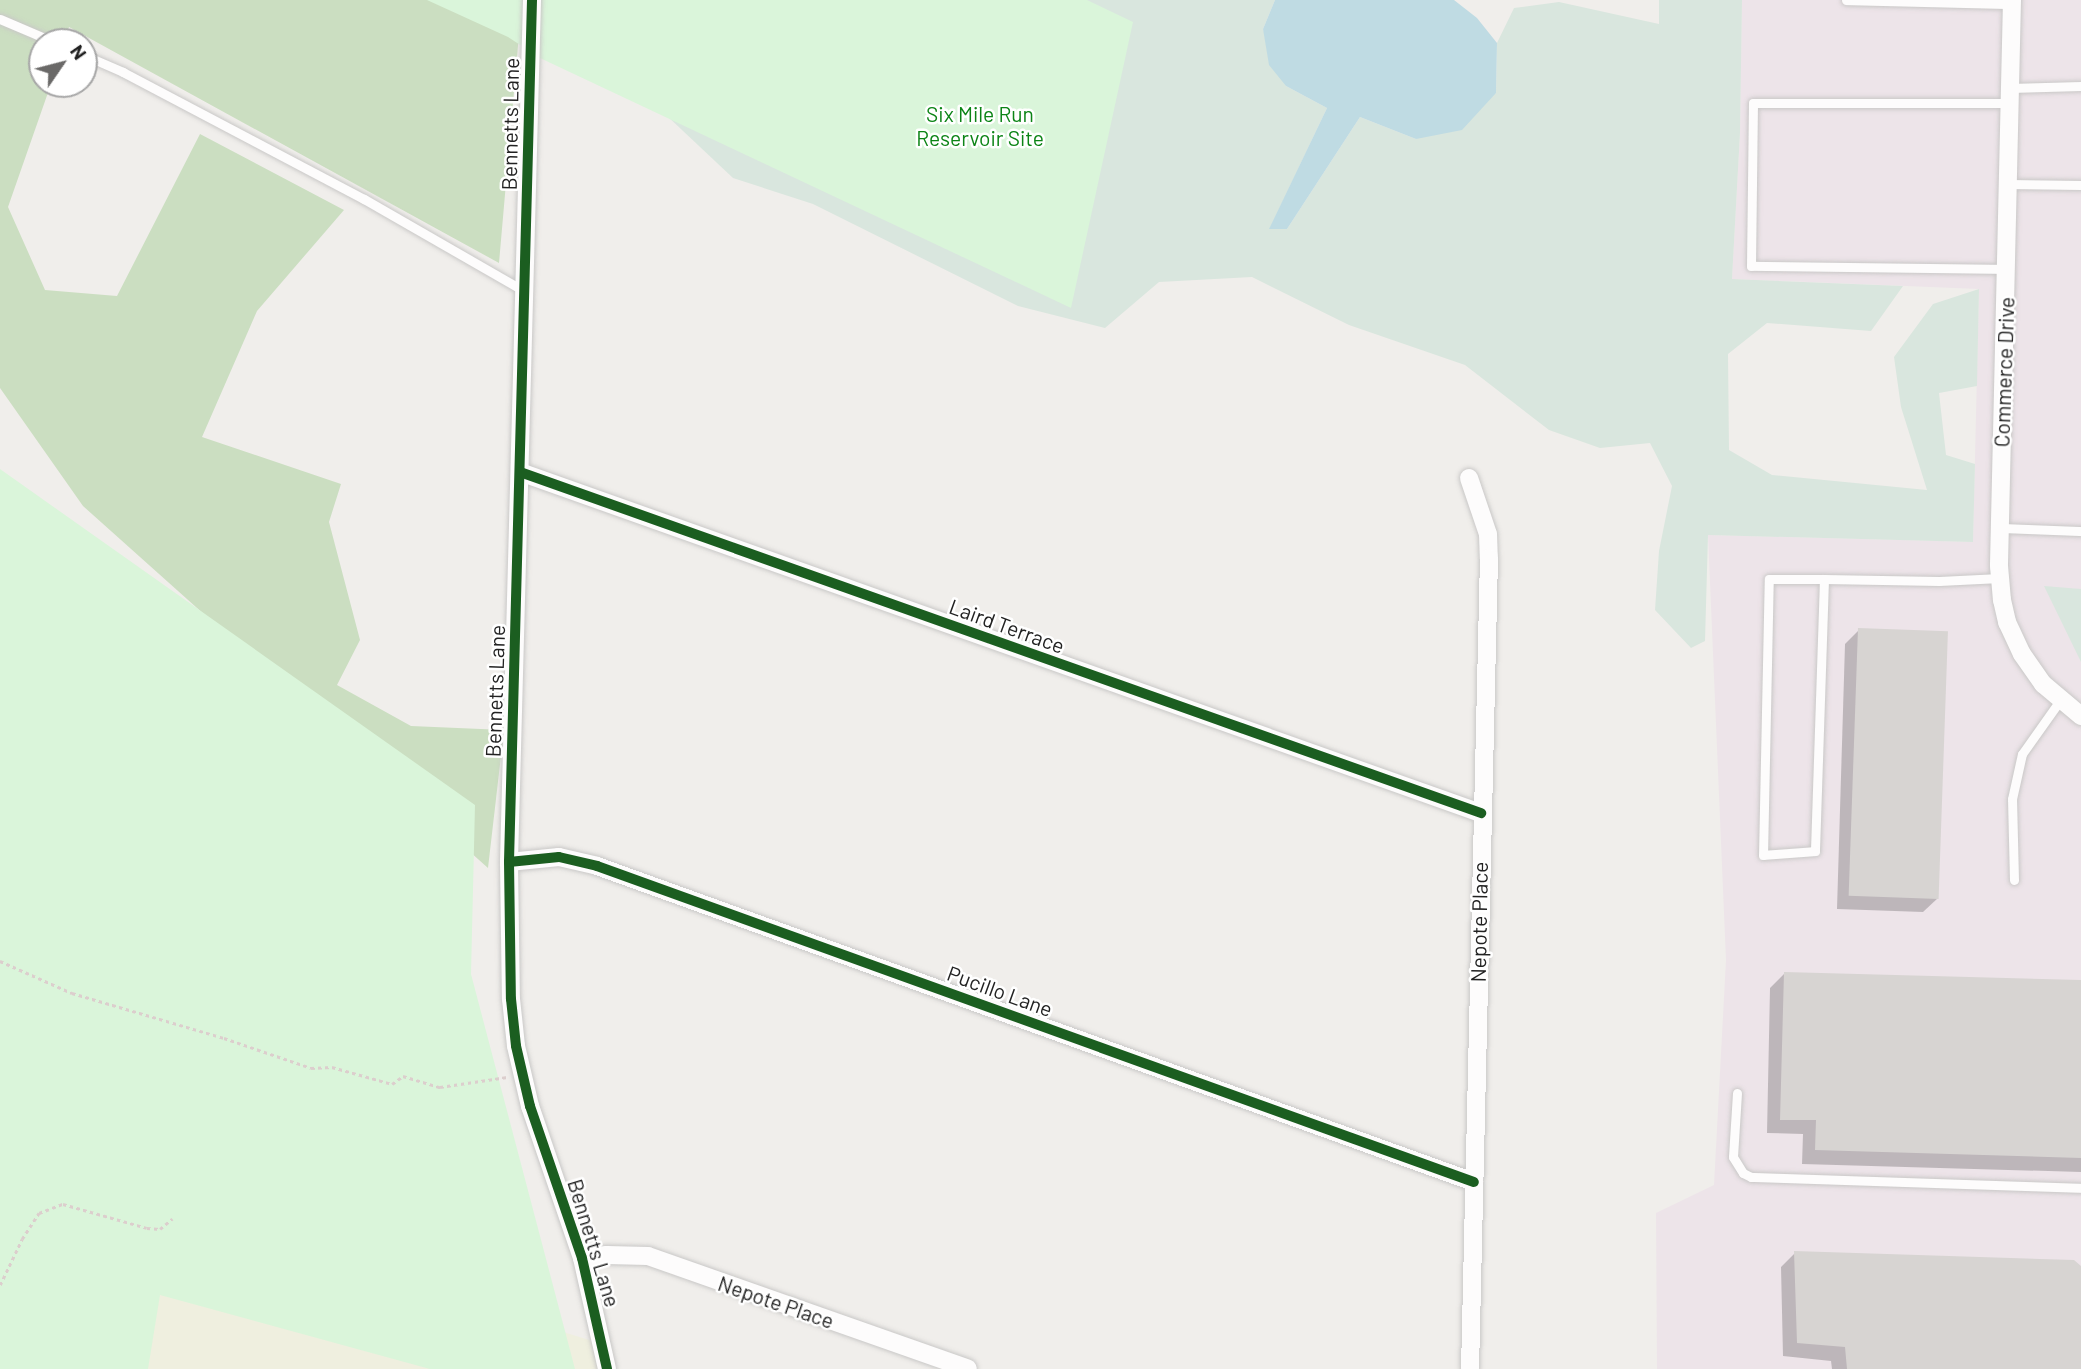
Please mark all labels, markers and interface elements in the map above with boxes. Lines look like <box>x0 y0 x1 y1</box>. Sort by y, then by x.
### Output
north arrow <box>28 28 98 98</box>
text: N <box>66 40 92 64</box>
street label: Bennetts Lane <box>496 58 524 190</box>
park label: Six Mile Run Reservoir Site <box>916 101 1044 151</box>
street label: Commerce Drive <box>1989 296 2019 448</box>
street label: Laird Terrace <box>946 593 1068 659</box>
street label: Bennetts Lane <box>480 624 510 758</box>
street label: Nepote Place <box>1465 861 1493 983</box>
street label: Pucillo Lane <box>944 960 1056 1022</box>
street label: Bennetts Lane <box>563 1176 625 1310</box>
street label: Nepote Place <box>715 1270 837 1334</box>

